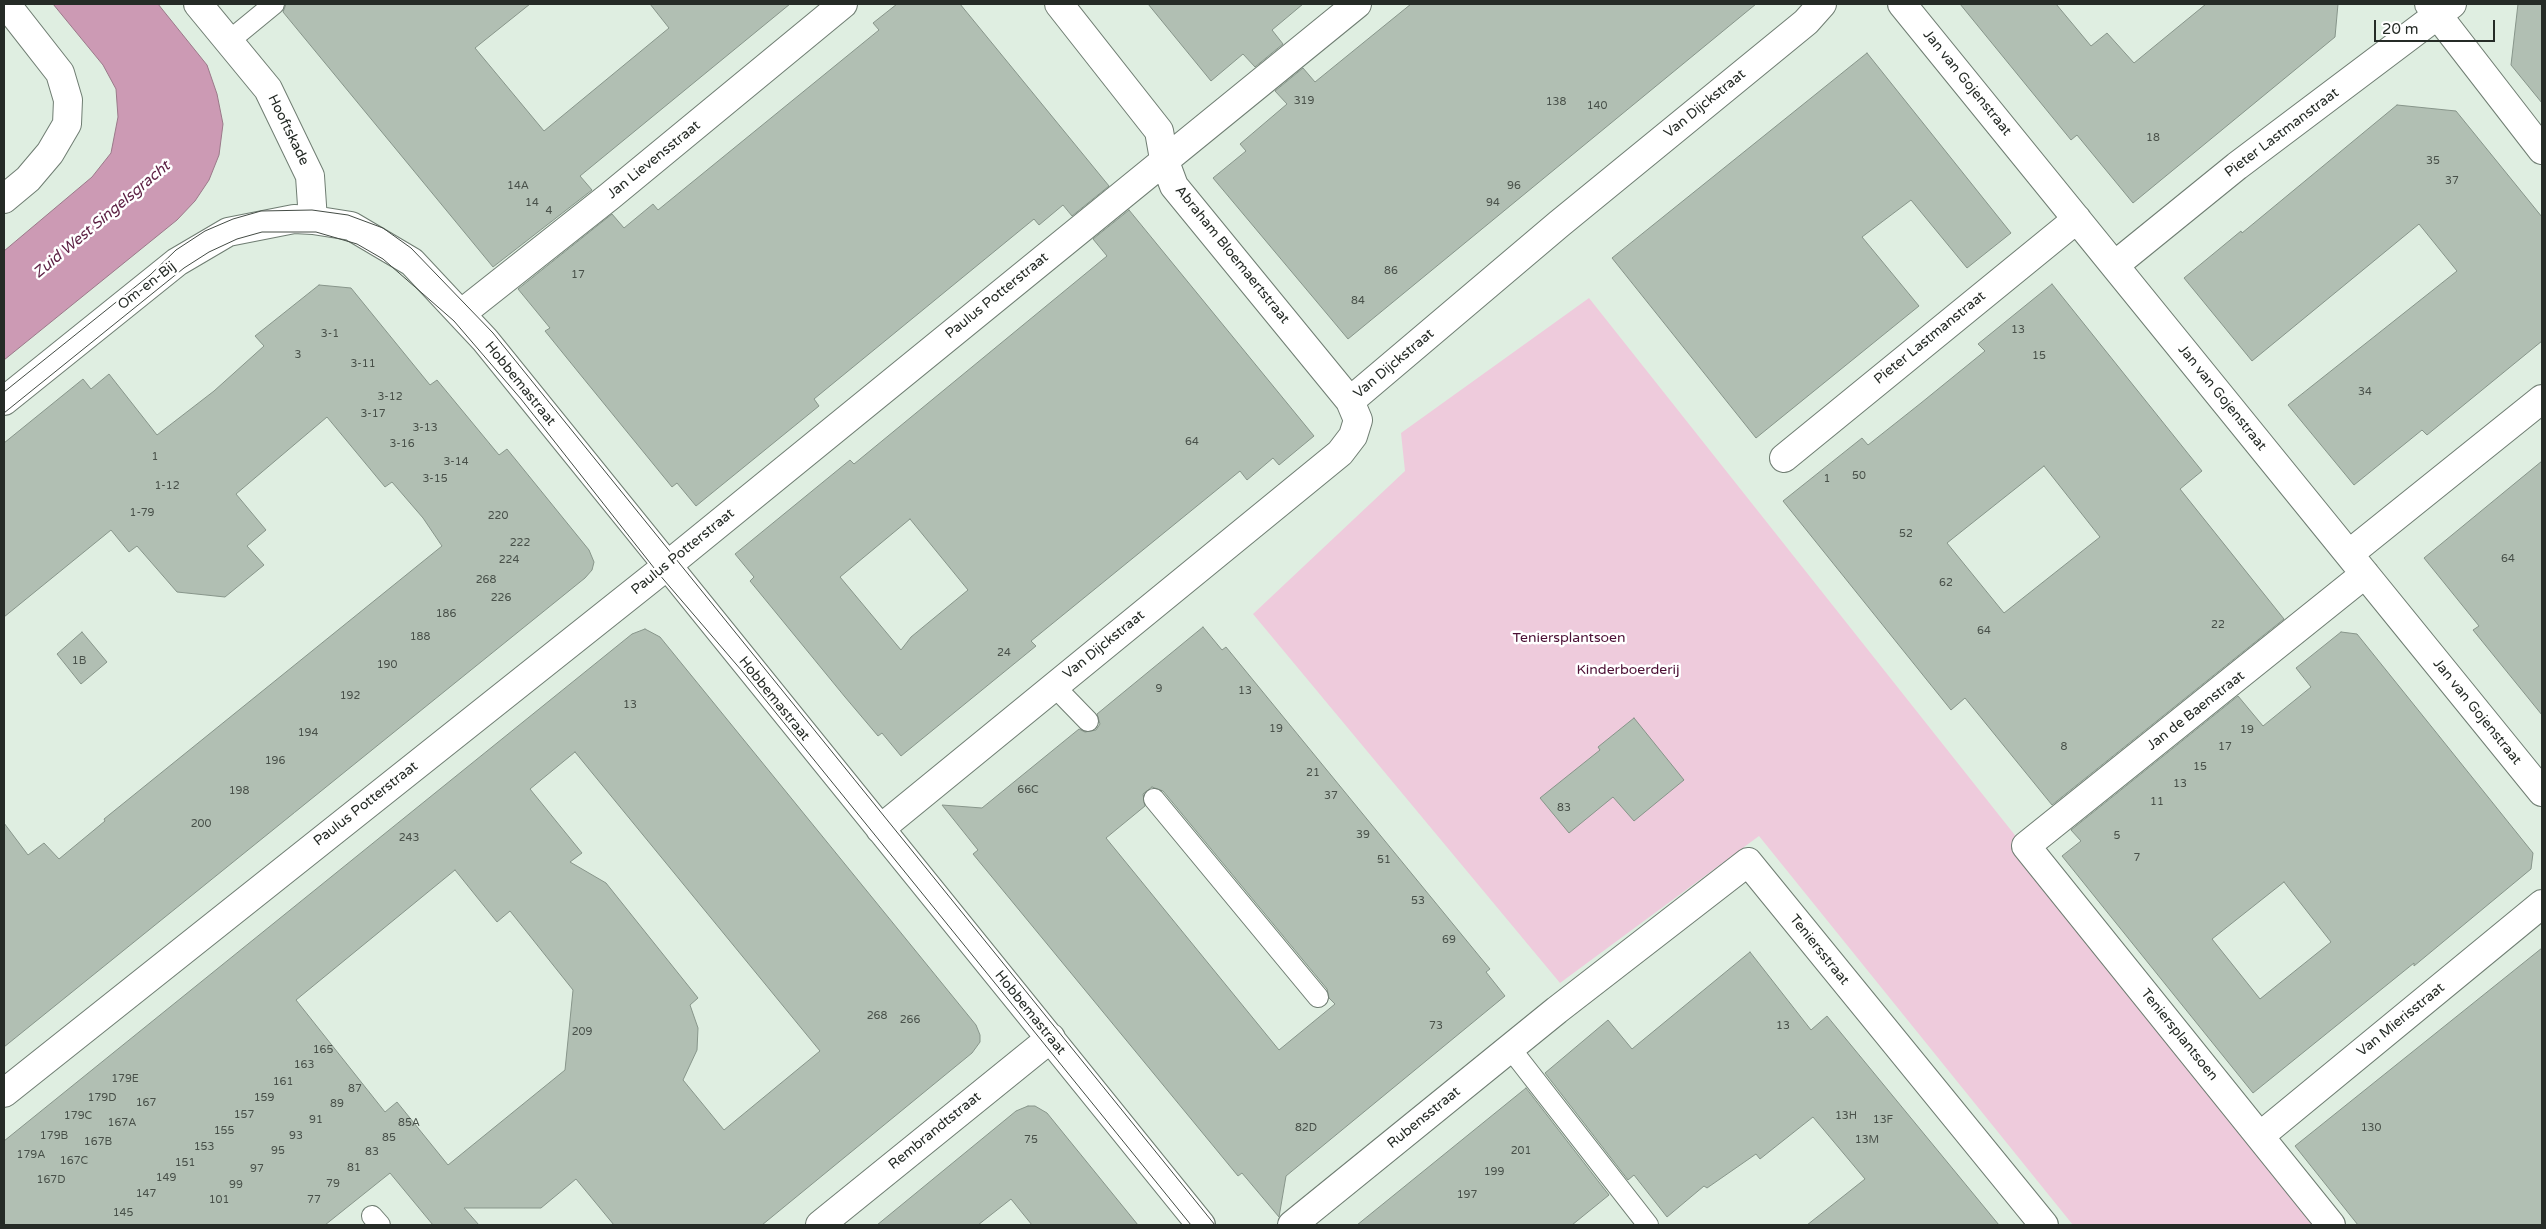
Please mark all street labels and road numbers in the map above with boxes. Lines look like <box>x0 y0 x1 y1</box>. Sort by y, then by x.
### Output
street label: Jan van Gojenstraat <box>1919 27 2015 139</box>
street label: Van Dijckstraat <box>1661 66 1749 142</box>
street label: Pieter Lastmanstraat <box>2222 85 2342 181</box>
street label: Hooftskade <box>264 92 312 168</box>
street label: Jan Lievensstraat <box>604 117 704 203</box>
street label: Abraham Bloemaertstraat <box>1171 183 1293 327</box>
street label: Paulus Potterstraat <box>942 249 1052 343</box>
street label: Om-en-Bij <box>115 258 179 314</box>
street label: Pieter Lastmanstraat <box>1871 288 1989 388</box>
street label: Van Dijckstraat <box>1350 326 1438 402</box>
street label: Hobbemastraat <box>481 339 559 429</box>
street label: Jan van Gojenstraat <box>2174 342 2270 454</box>
street label: Paulus Potterstraat <box>628 505 738 599</box>
street label: Van Dijckstraat <box>1060 607 1148 683</box>
street label: Hobbemastraat <box>735 654 813 744</box>
street label: Jan van Gojenstraat <box>2429 656 2525 768</box>
street label: Jan de Baenstraat <box>2144 668 2248 754</box>
street label: Paulus Potterstraat <box>311 758 421 850</box>
street label: Teniersstraat <box>1785 911 1853 989</box>
street label: Hobbemastraat <box>991 968 1069 1058</box>
street label: Van Mierisstraat <box>2354 980 2448 1060</box>
street label: Teniersplantsoen <box>2137 986 2221 1084</box>
street label: Rubensstraat <box>1384 1084 1464 1152</box>
street label: Rembrandtstraat <box>885 1089 985 1173</box>

